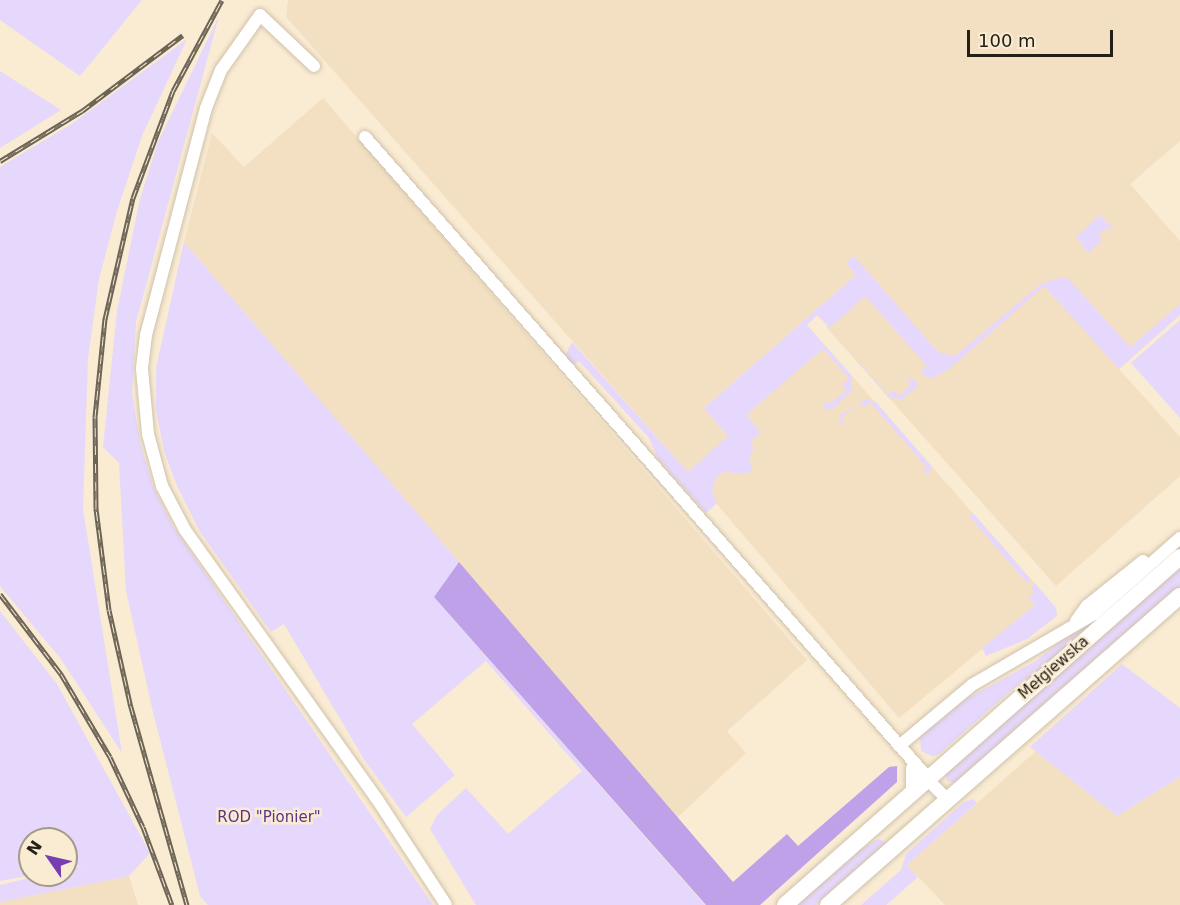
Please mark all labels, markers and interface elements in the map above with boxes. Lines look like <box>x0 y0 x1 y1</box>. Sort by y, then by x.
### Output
scale bar <box>970 18 1116 56</box>
text: 100 m <box>978 30 1036 51</box>
street label: Mełgiewska <box>1015 633 1093 703</box>
park label: ROD "Pionier" <box>217 809 321 827</box>
north arrow <box>18 827 78 887</box>
text: N <box>23 837 46 859</box>

